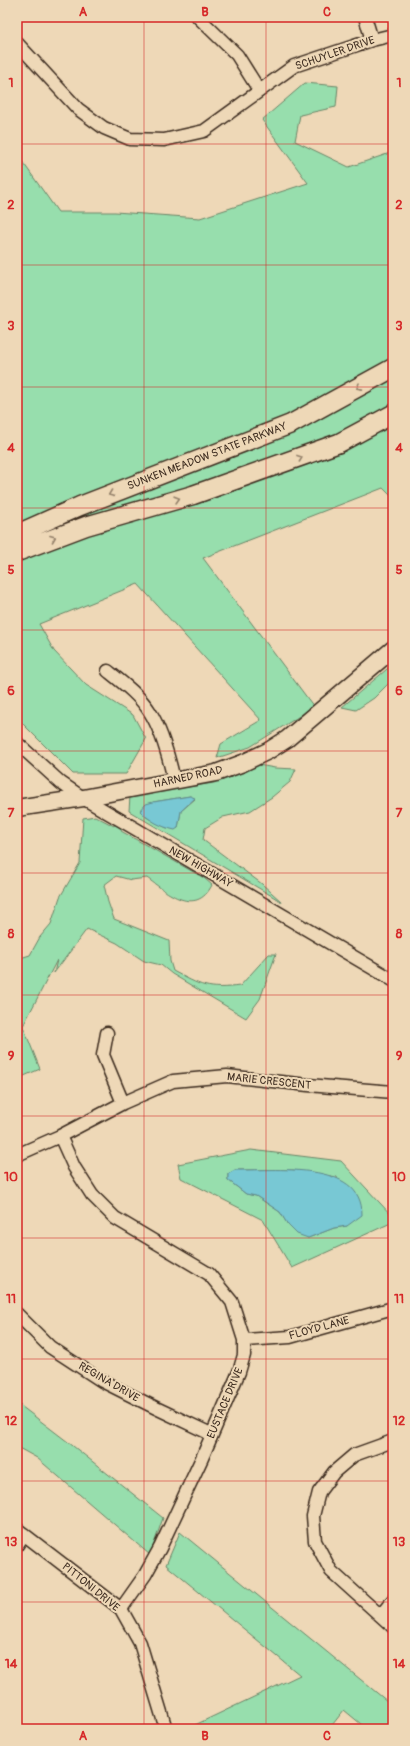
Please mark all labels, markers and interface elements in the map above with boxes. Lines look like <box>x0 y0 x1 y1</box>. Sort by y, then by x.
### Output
text: A <box>79 4 88 20</box>
text: B <box>201 4 209 20</box>
text: C <box>323 4 331 20</box>
street label: SCHUYLER DRIVE <box>294 33 377 73</box>
text: 1 <box>8 75 14 91</box>
text: 1 <box>396 75 402 91</box>
text: 2 <box>7 197 15 213</box>
text: 2 <box>395 197 403 213</box>
text: 3 <box>7 318 15 334</box>
text: 3 <box>395 318 403 334</box>
one-way arrow <box>356 382 363 390</box>
street label: SUNKEN MEADOW STATE PARKWAY <box>125 419 289 493</box>
text: 4 <box>7 440 15 456</box>
text: 4 <box>395 440 403 456</box>
one-way arrow <box>297 454 304 462</box>
one-way arrow <box>108 489 115 497</box>
one-way arrow <box>174 495 181 504</box>
one-way arrow <box>50 535 57 543</box>
text: 5 <box>7 562 15 578</box>
text: 5 <box>395 562 403 578</box>
text: 6 <box>7 683 15 699</box>
text: 6 <box>395 683 403 699</box>
street label: HARNED ROAD <box>152 763 224 791</box>
text: 7 <box>8 805 15 821</box>
text: 7 <box>396 805 403 821</box>
street label: NEW HIGHWAY <box>167 844 236 891</box>
text: 8 <box>8 926 15 942</box>
text: 8 <box>396 926 403 942</box>
text: 9 <box>8 1048 15 1064</box>
text: 9 <box>396 1048 403 1064</box>
street label: MARIE CRESCENT <box>226 1070 312 1092</box>
text: 10 <box>4 1169 18 1185</box>
text: 10 <box>392 1169 406 1185</box>
text: 11 <box>6 1291 16 1307</box>
text: 11 <box>394 1291 404 1307</box>
street label: FLOYD LANE <box>287 1314 351 1342</box>
street label: REGINA DRIVE <box>76 1359 142 1405</box>
street label: EUSTACE DRIVE <box>204 1365 246 1440</box>
text: 12 <box>5 1413 17 1429</box>
text: 12 <box>393 1413 405 1429</box>
text: 13 <box>5 1534 17 1550</box>
text: 13 <box>393 1534 405 1550</box>
street label: PITTONI DRIVE <box>60 1560 122 1614</box>
text: 14 <box>5 1656 18 1672</box>
text: 14 <box>393 1656 406 1672</box>
text: A <box>79 1728 88 1744</box>
text: B <box>201 1728 209 1744</box>
text: C <box>323 1728 331 1744</box>

